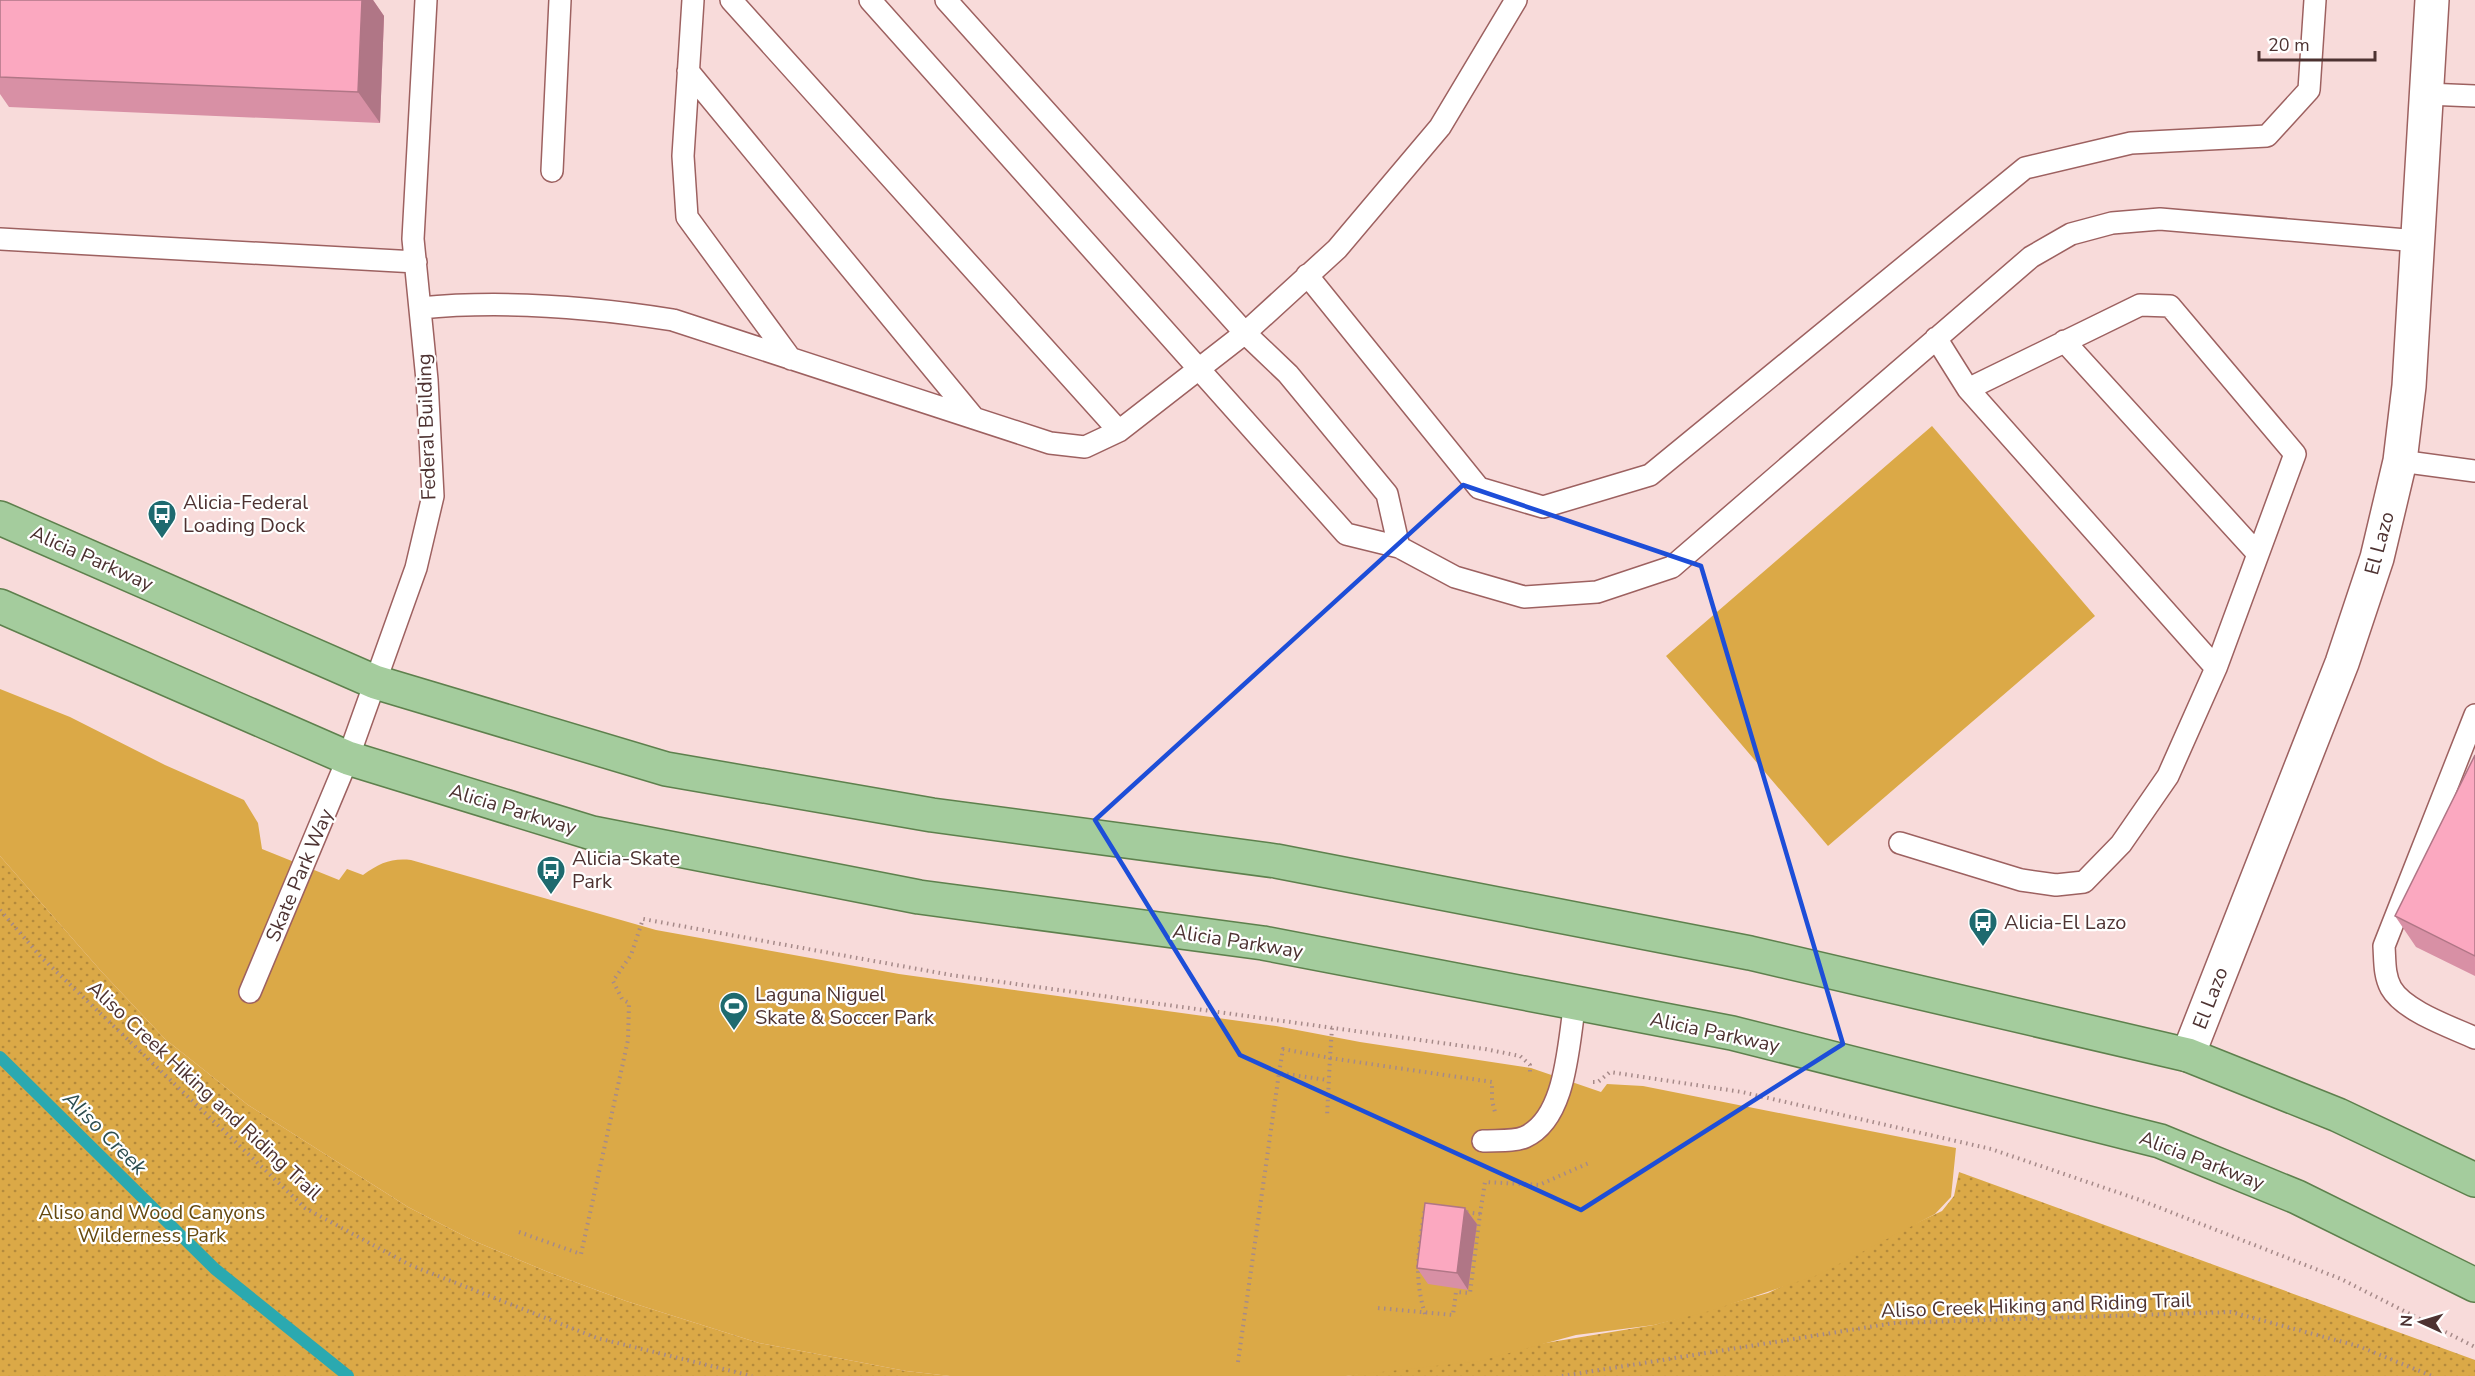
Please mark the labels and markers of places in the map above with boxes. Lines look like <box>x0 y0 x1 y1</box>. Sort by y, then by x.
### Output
place label: Alicia-Federal Loading Dock <box>183 489 308 539</box>
bus stop icon: Alicia-Federal Loading Dock <box>146 498 178 540</box>
place label: Alicia-Skate Park <box>572 845 680 895</box>
bus stop icon: Alicia-Skate Park <box>535 854 567 896</box>
bus stop icon: Alicia-El Lazo <box>1967 906 1999 948</box>
place label: Alicia-El Lazo <box>2004 909 2126 936</box>
place label: Laguna Niguel Skate & Soccer Park <box>755 981 935 1031</box>
sports icon: Laguna Niguel Skate & Soccer Park <box>718 990 750 1032</box>

